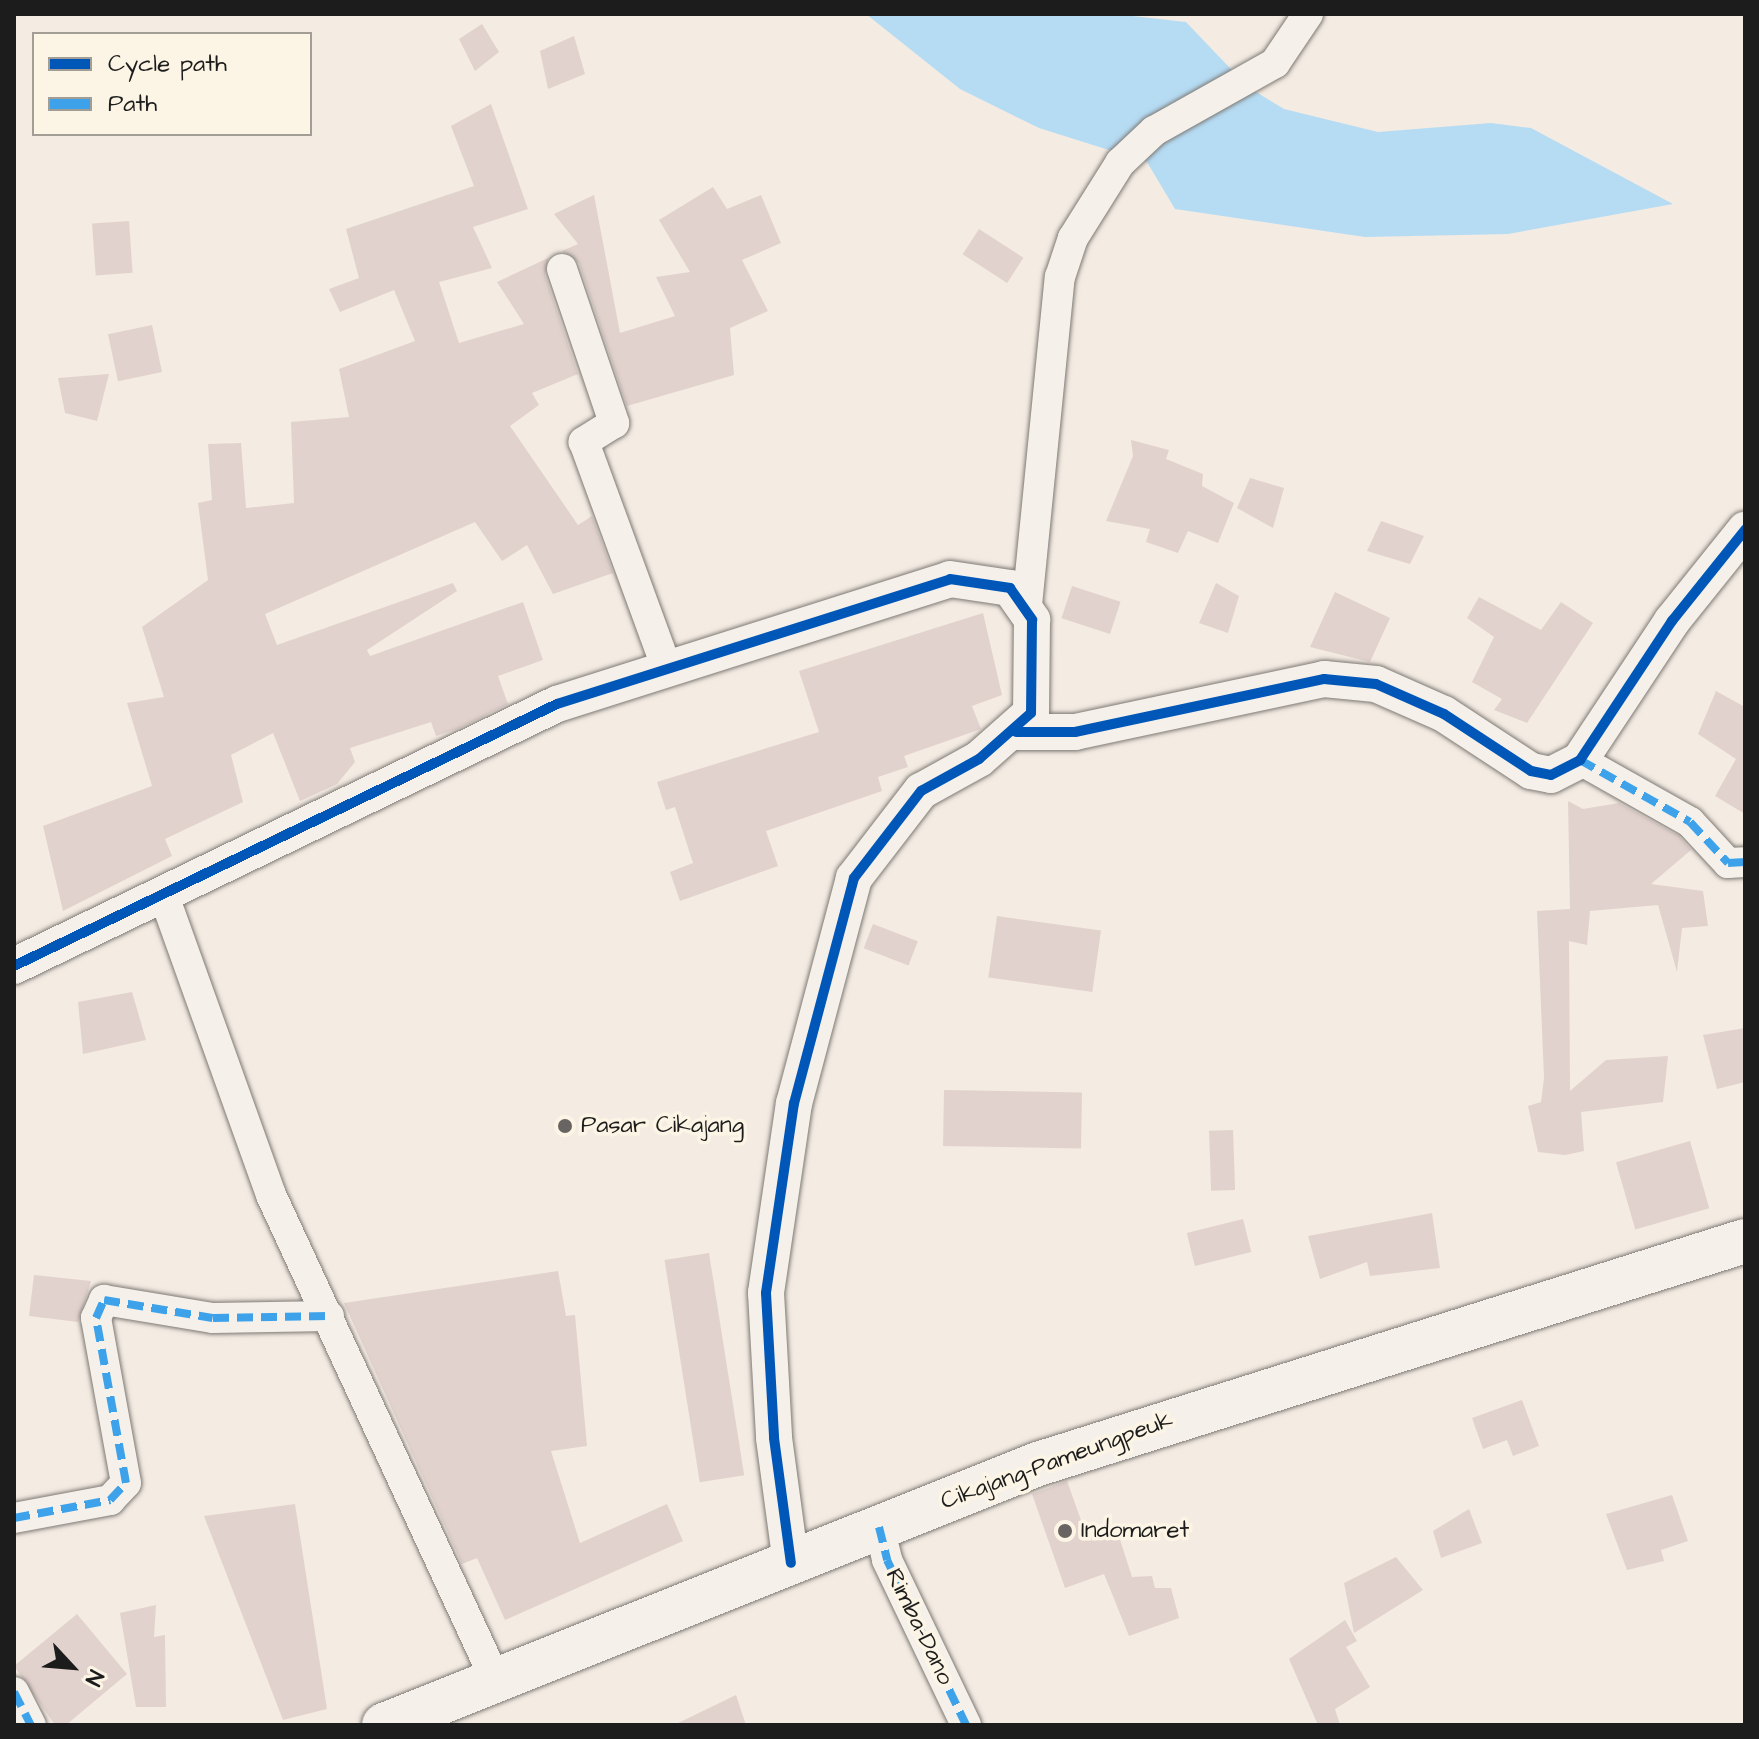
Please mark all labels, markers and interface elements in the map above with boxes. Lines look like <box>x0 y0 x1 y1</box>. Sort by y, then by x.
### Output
legend <box>32 32 312 136</box>
text: Cycle path <box>108 47 227 81</box>
text: Path <box>108 87 157 121</box>
place label: Pasar Cikajang <box>581 1112 744 1140</box>
marker: Pasar Cikajang <box>556 1117 574 1135</box>
street label: Cikajang-Pameungpeuk <box>937 1406 1177 1516</box>
place label: Indomaret <box>1081 1517 1189 1545</box>
marker: Indomaret <box>1056 1522 1074 1540</box>
street label: Rimba-Dano <box>878 1564 960 1690</box>
north arrow <box>32 1627 112 1707</box>
text: N <box>77 1665 111 1691</box>

